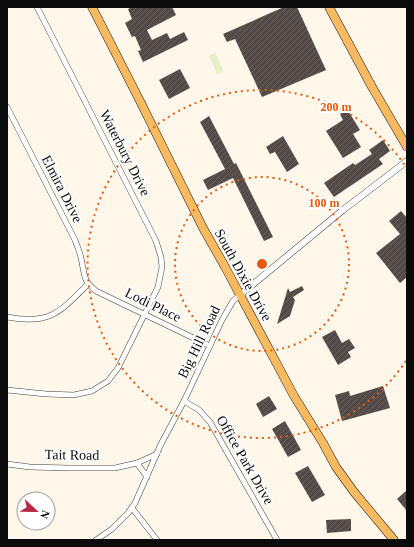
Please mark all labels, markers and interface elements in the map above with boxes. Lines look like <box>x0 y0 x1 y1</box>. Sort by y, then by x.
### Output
text: 200 m <box>321 100 352 114</box>
street label: Waterbury Drive <box>97 108 153 198</box>
street label: Elmira Drive <box>39 153 85 225</box>
text: 100 m <box>309 196 340 210</box>
street label: South Dixie Drive <box>212 226 274 324</box>
centre of rings <box>255 257 269 271</box>
street label: Lodi Place <box>123 285 183 325</box>
street label: Big Hill Road <box>175 303 223 381</box>
street label: Office Park Drive <box>213 413 277 507</box>
street label: Tait Road <box>45 447 99 463</box>
north arrow <box>16 491 56 531</box>
text: N <box>38 509 52 521</box>

